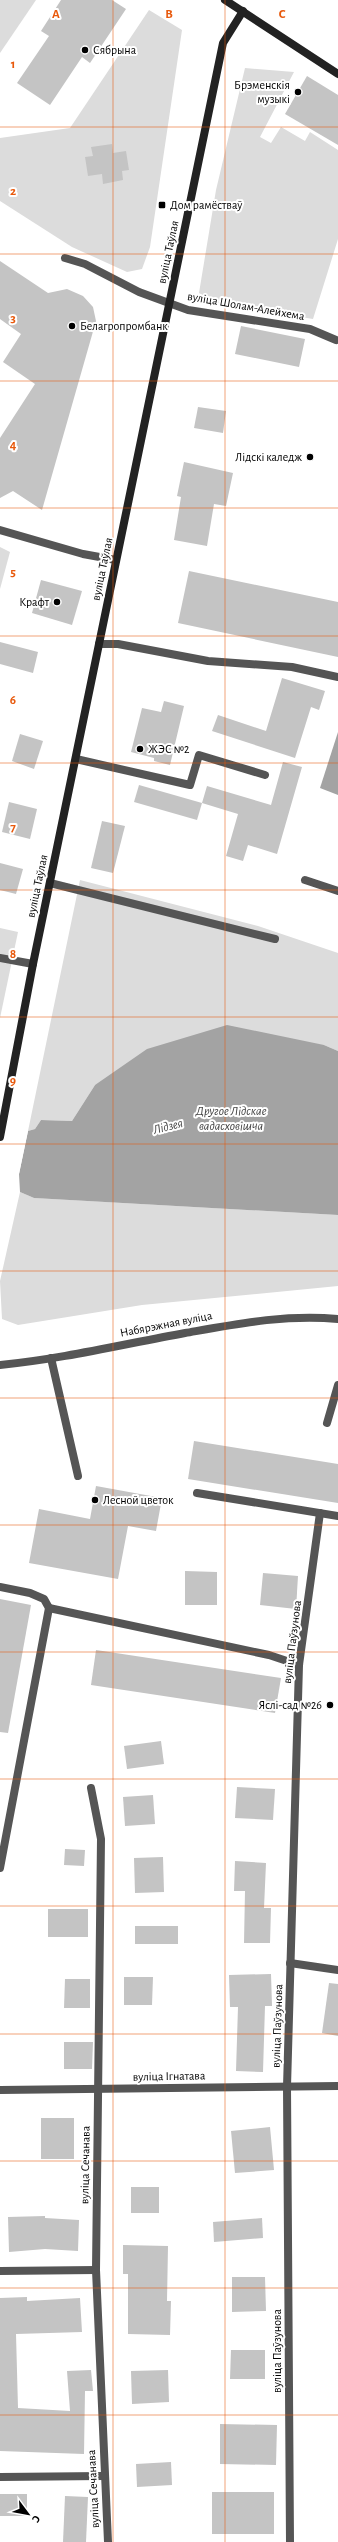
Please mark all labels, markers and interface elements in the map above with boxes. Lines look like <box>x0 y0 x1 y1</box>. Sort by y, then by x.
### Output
text: A <box>52 8 60 21</box>
text: B <box>165 8 173 21</box>
text: C <box>279 8 286 21</box>
place label: Сябрына <box>93 44 137 56</box>
marker: Сябрына <box>80 45 90 55</box>
text: 1 <box>11 58 15 71</box>
place label: Брэменскія музыкі <box>234 79 290 106</box>
marker: Брэменскія музыкі <box>293 87 303 97</box>
text: 2 <box>10 185 16 198</box>
place label: Дом рамёстваў <box>170 199 242 212</box>
marker: Дом рамёстваў <box>157 200 167 210</box>
street label: вуліца Таўлая <box>155 219 182 285</box>
street label: вуліца Шолам-Алейхема <box>186 290 306 323</box>
text: 3 <box>10 312 16 325</box>
place label: Белагропромбанк <box>80 320 168 332</box>
marker: Белагропромбанк <box>67 321 77 331</box>
text: 4 <box>10 439 17 452</box>
place label: Лідскі каледж <box>235 451 302 463</box>
marker: Лідскі каледж <box>305 452 315 462</box>
street label: вуліца Таўлая <box>89 536 116 602</box>
text: 5 <box>10 566 16 579</box>
place label: Крафт <box>19 596 50 608</box>
marker: Крафт <box>52 597 62 607</box>
text: 6 <box>10 694 16 707</box>
place label: ЖЭС №2 <box>148 743 190 755</box>
marker: ЖЭС №2 <box>135 744 145 754</box>
text: 7 <box>10 821 16 834</box>
street label: вуліца Таўлая <box>24 853 51 919</box>
text: 8 <box>10 948 16 961</box>
text: 9 <box>10 1075 16 1088</box>
water label: Другое Лідскае вадасховішча <box>195 1105 267 1133</box>
water label: Лідзея <box>151 1117 184 1137</box>
street label: Набярэжная вуліца <box>119 1309 214 1340</box>
place label: Лесной цветок <box>103 1494 174 1506</box>
marker: Лесной цветок <box>90 1495 100 1505</box>
street label: вуліца Паўзунова <box>281 1599 304 1684</box>
place label: Яслі-сад №26 <box>259 1699 322 1711</box>
marker: Яслі-сад №26 <box>325 1700 335 1710</box>
street label: вуліца Паўзунова <box>270 1983 285 2068</box>
street label: вуліца Ігнатава <box>133 2069 206 2084</box>
street label: вуліца Сечанава <box>78 2125 93 2204</box>
street label: вуліца Паўзунова <box>271 2309 284 2393</box>
street label: вуліца Сечанава <box>85 2449 102 2528</box>
north arrow <box>8 2494 48 2534</box>
text: С <box>30 2514 42 2525</box>

